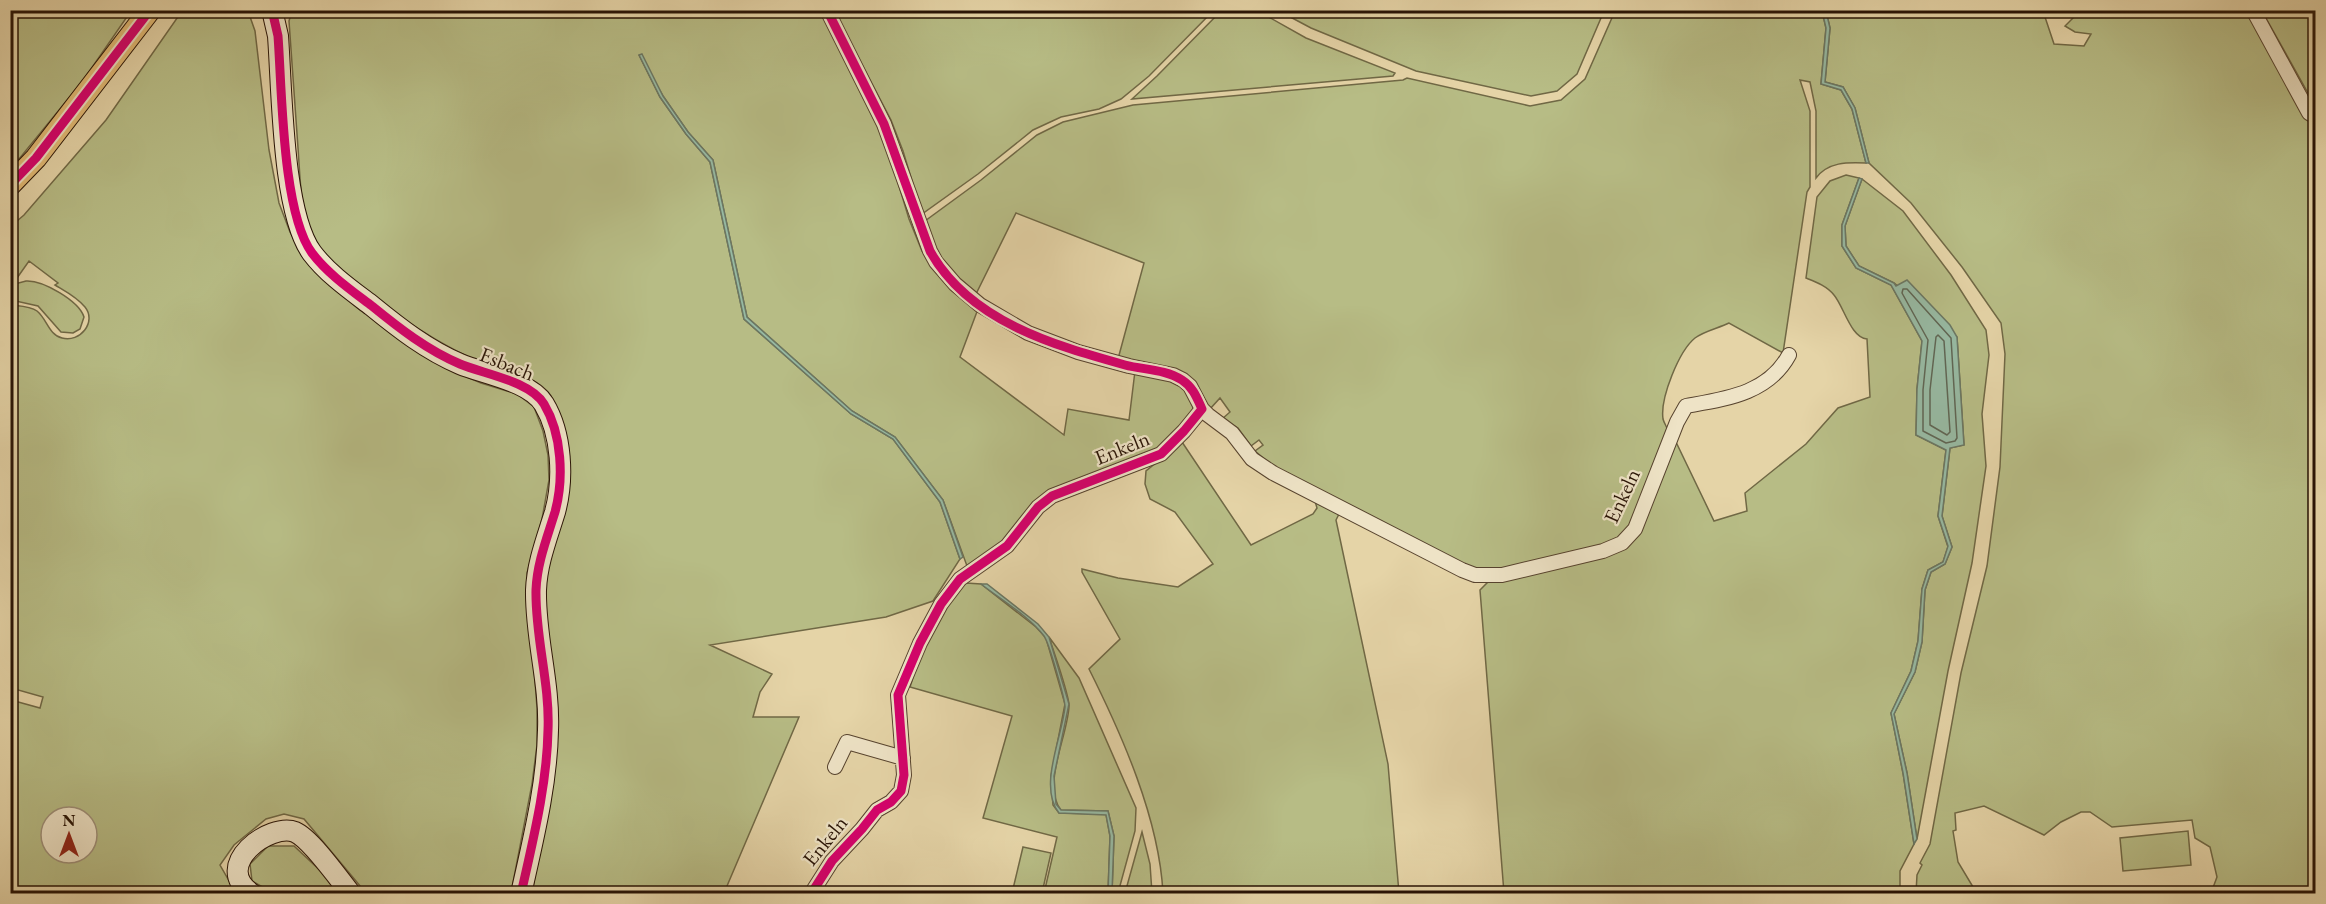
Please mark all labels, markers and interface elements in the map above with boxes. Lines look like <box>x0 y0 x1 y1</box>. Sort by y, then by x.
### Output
street label: Esbach <box>476 340 539 387</box>
street label: Enkeln <box>1090 424 1153 471</box>
street label: Enkeln <box>1597 464 1646 527</box>
north arrow <box>39 805 99 865</box>
text: N <box>63 810 76 831</box>
street label: Enkeln <box>796 810 853 871</box>

